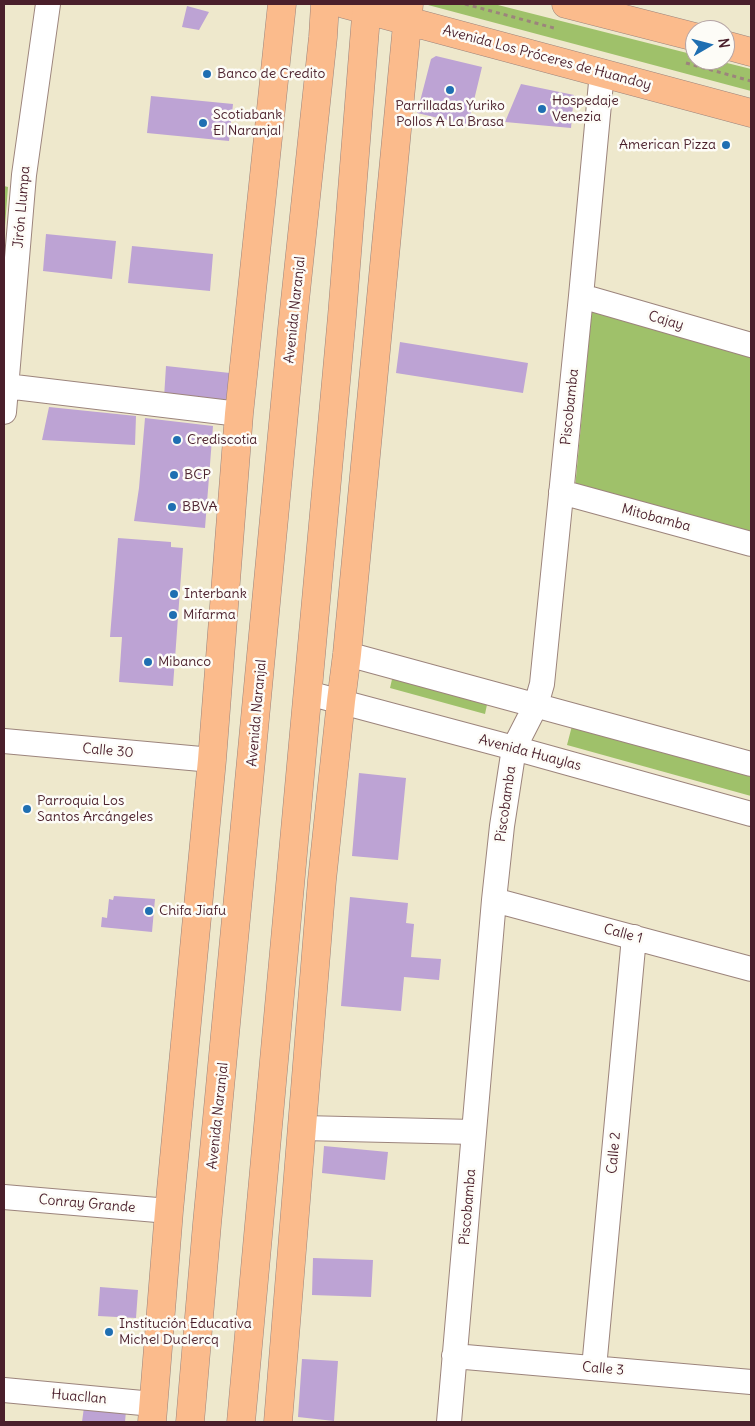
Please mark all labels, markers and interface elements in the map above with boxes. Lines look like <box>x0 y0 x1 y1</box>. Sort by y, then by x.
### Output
north arrow <box>685 20 735 70</box>
street label: Avenida Los Próceres de Huandoy <box>441 22 653 94</box>
text: N <box>714 37 733 49</box>
place label: Banco de Credito <box>217 66 325 82</box>
marker: Banco de Credito <box>201 68 213 80</box>
marker: Parrilladas Yuriko Pollos A La Brasa <box>444 84 456 96</box>
place label: Hospedaje Venezia <box>552 93 619 125</box>
place label: Parrilladas Yuriko Pollos A La Brasa <box>395 98 505 130</box>
marker: Hospedaje Venezia <box>536 103 548 115</box>
place label: Scotiabank El Naranjal <box>213 107 282 140</box>
marker: Scotiabank El Naranjal <box>197 117 209 129</box>
place label: American Pizza <box>619 137 716 153</box>
marker: American Pizza <box>720 139 732 151</box>
street label: Jirón Llumpa <box>10 165 34 249</box>
street label: Avenida Naranjal <box>281 256 309 364</box>
street label: Cajay <box>646 308 686 334</box>
street label: Piscobamba <box>558 368 582 446</box>
place label: Crediscotia <box>187 432 257 448</box>
marker: Crediscotia <box>171 434 183 446</box>
place label: BCP <box>184 467 211 483</box>
marker: BCP <box>168 469 180 481</box>
place label: BBVA <box>182 499 218 515</box>
marker: BBVA <box>166 501 178 513</box>
street label: Mitobamba <box>620 501 692 535</box>
place label: Interbank <box>184 586 247 602</box>
marker: Interbank <box>168 588 180 600</box>
place label: Mifarma <box>183 607 236 623</box>
marker: Mifarma <box>167 609 179 621</box>
place label: Mibanco <box>158 654 211 670</box>
marker: Mibanco <box>142 656 154 668</box>
street label: Avenida Naranjal <box>244 659 270 767</box>
street label: Avenida Huaylas <box>477 731 583 775</box>
street label: Calle 30 <box>82 740 134 762</box>
street label: Piscobamba <box>492 765 520 843</box>
place label: Parroquia Los Santos Arcángeles <box>37 793 153 826</box>
marker: Parroquia Los Santos Arcángeles <box>21 803 33 815</box>
place label: Chifa Jiafu <box>159 903 226 919</box>
marker: Chifa Jiafu <box>143 905 155 917</box>
street label: Calle 1 <box>602 921 644 947</box>
street label: Avenida Naranjal <box>204 1062 232 1170</box>
street label: Calle 2 <box>604 1131 624 1175</box>
street label: Piscobamba <box>456 1168 480 1246</box>
street label: Conray Grande <box>38 1191 136 1217</box>
place label: Institución Educativa Michel Duclercq <box>119 1316 252 1348</box>
marker: Institución Educativa Michel Duclercq <box>103 1326 115 1338</box>
street label: Calle 3 <box>581 1359 625 1379</box>
street label: Huacllan <box>51 1386 107 1408</box>

